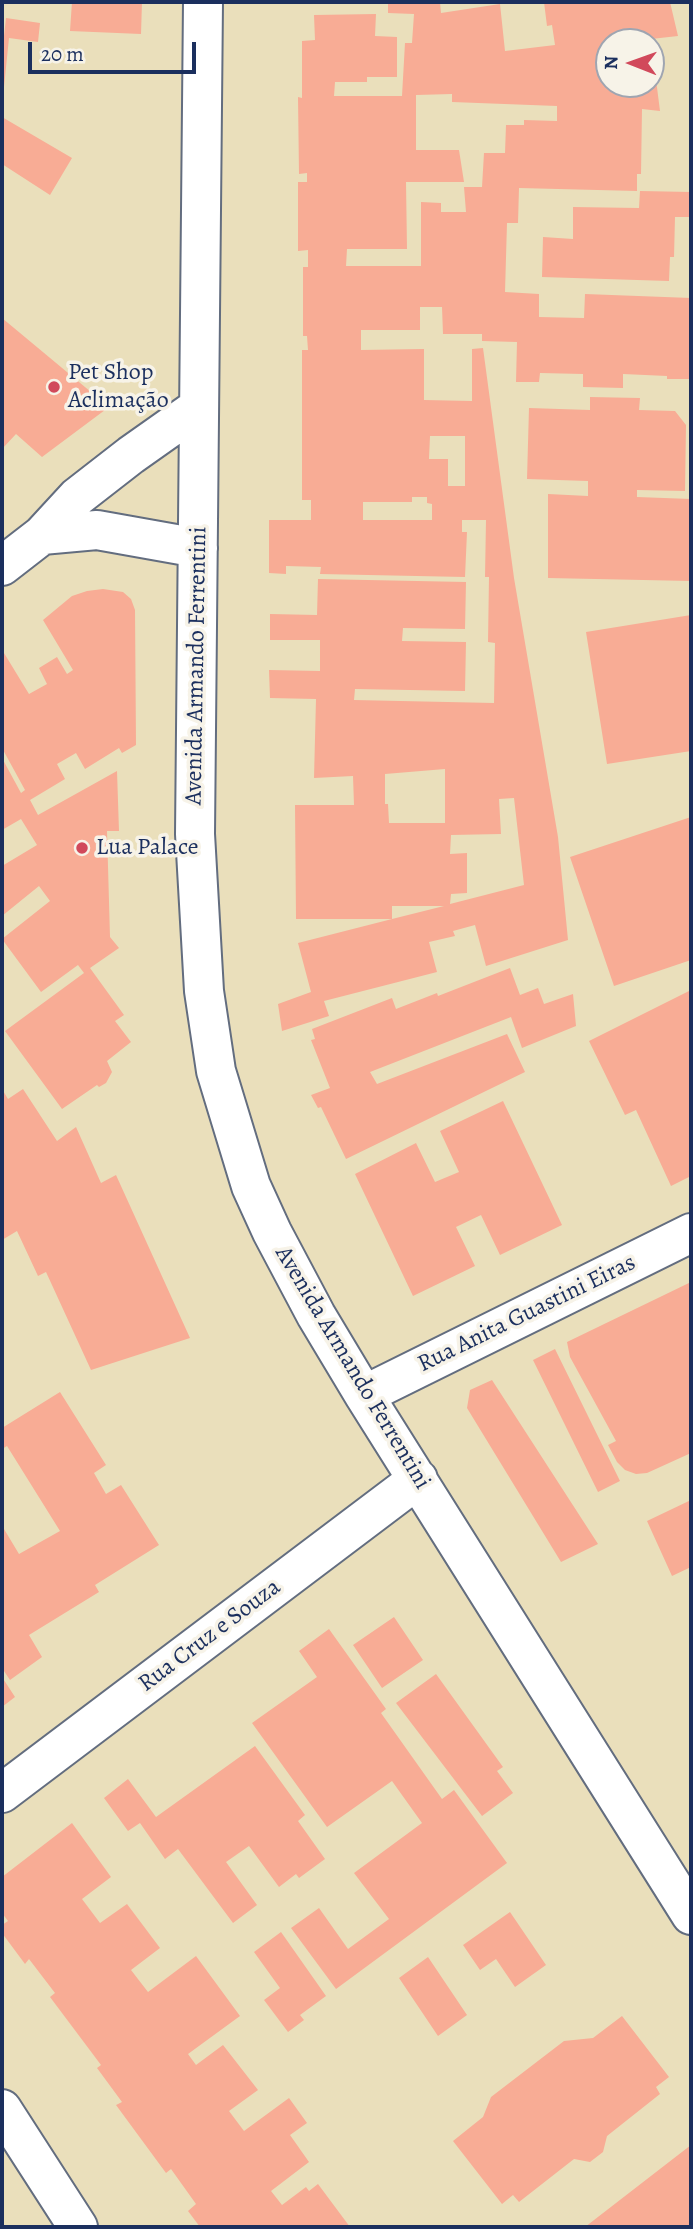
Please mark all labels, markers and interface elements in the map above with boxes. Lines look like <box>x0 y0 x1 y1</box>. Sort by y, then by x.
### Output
scale bar <box>32 28 200 72</box>
north arrow <box>595 28 665 98</box>
text: 20 m <box>41 40 84 68</box>
text: N <box>598 56 624 70</box>
place label: Pet Shop Aclimação <box>68 359 169 415</box>
marker: Pet Shop Aclimação <box>46 379 62 395</box>
street label: Avenida Armando Ferrentini <box>180 526 214 806</box>
place label: Lua Palace <box>96 834 199 862</box>
marker: Lua Palace <box>74 840 90 856</box>
street label: Avenida Armando Ferrentini <box>268 1241 436 1495</box>
street label: Rua Anita Guastini Eiras <box>413 1249 641 1379</box>
street label: Rua Cruz e Souza <box>133 1573 287 1699</box>

